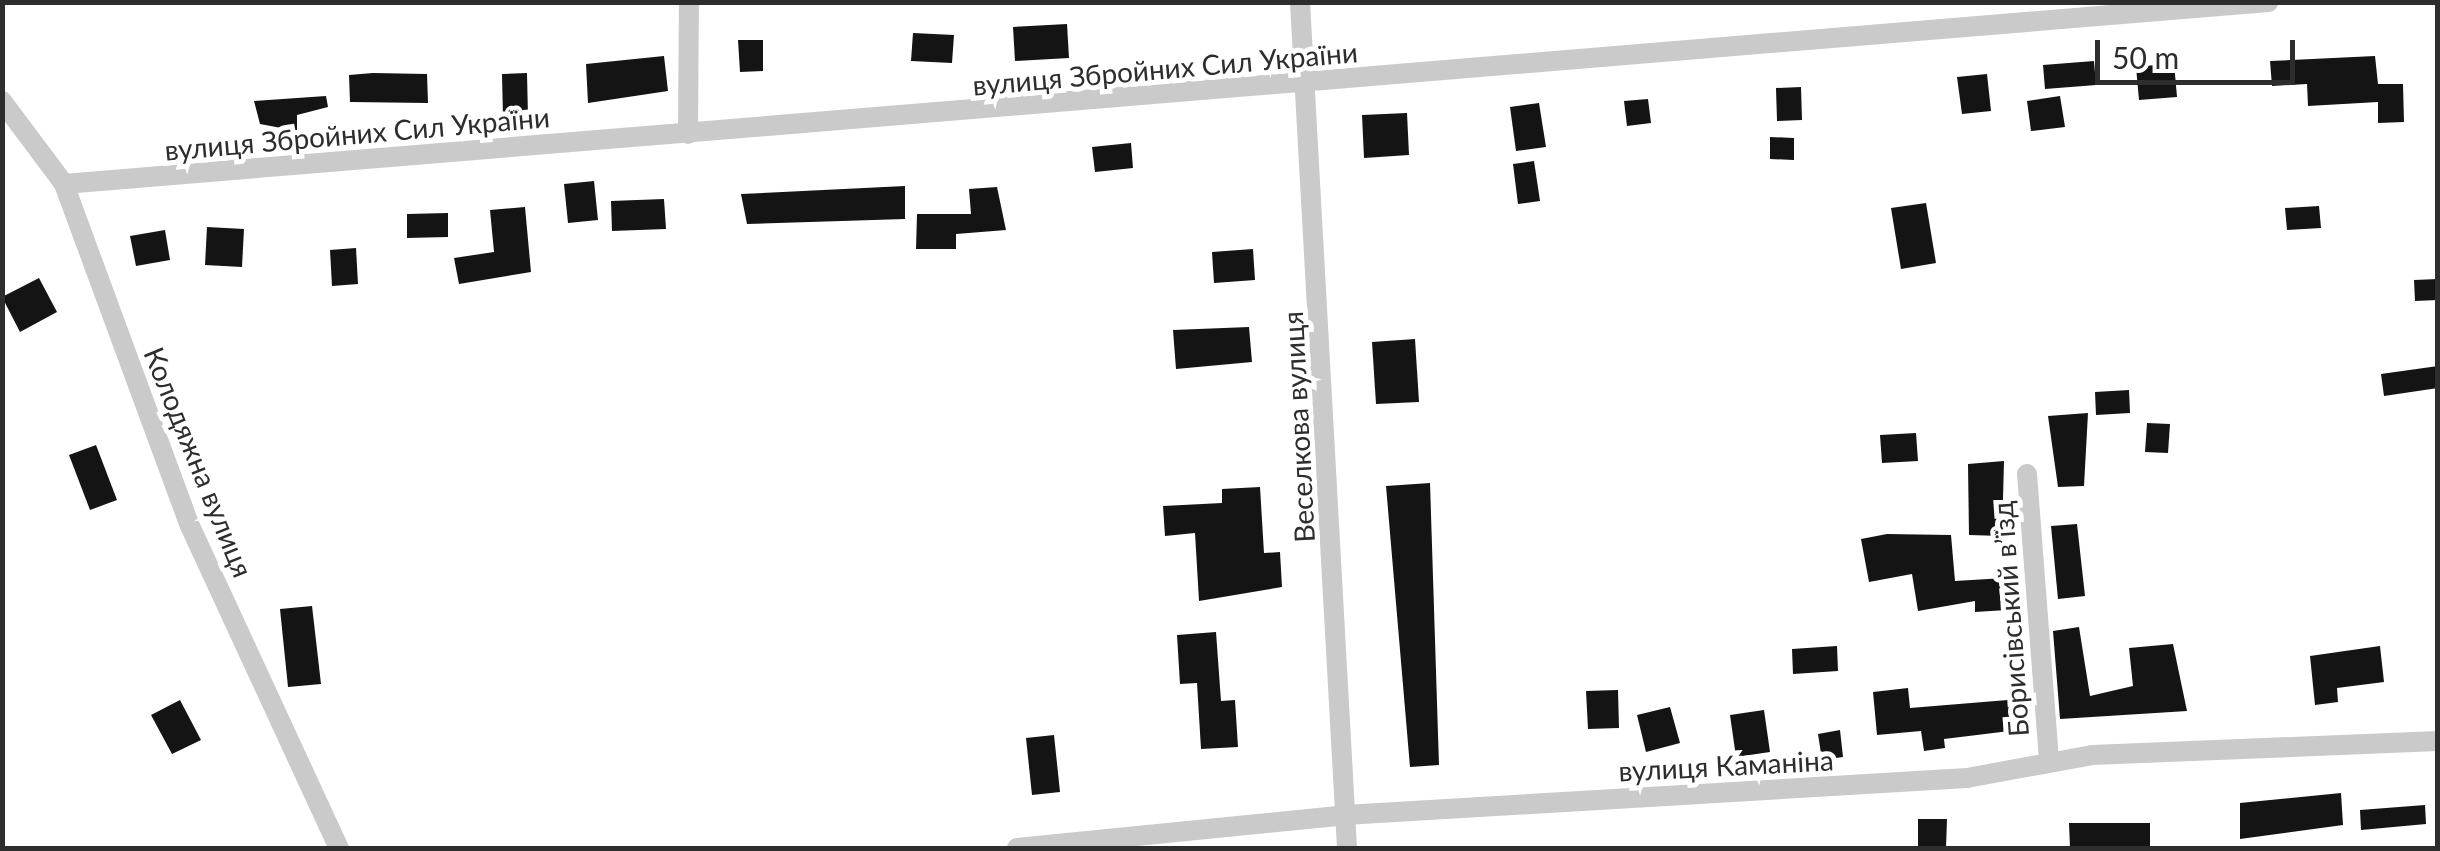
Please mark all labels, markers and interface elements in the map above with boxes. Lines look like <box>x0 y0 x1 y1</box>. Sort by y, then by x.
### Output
scale bar <box>2100 20 2300 82</box>
street label: вулиця Збройних Сил України <box>971 34 1359 102</box>
text: 50 m <box>2112 39 2179 75</box>
street label: вулиця Збройних Сил України <box>163 99 551 167</box>
street label: Веселкова вулиця <box>1275 310 1321 544</box>
street label: Колодяжна вулиця <box>138 342 260 582</box>
street label: Борисівський в’їзд <box>1985 500 2035 738</box>
street label: вулиця Каманіна <box>1618 743 1834 787</box>

